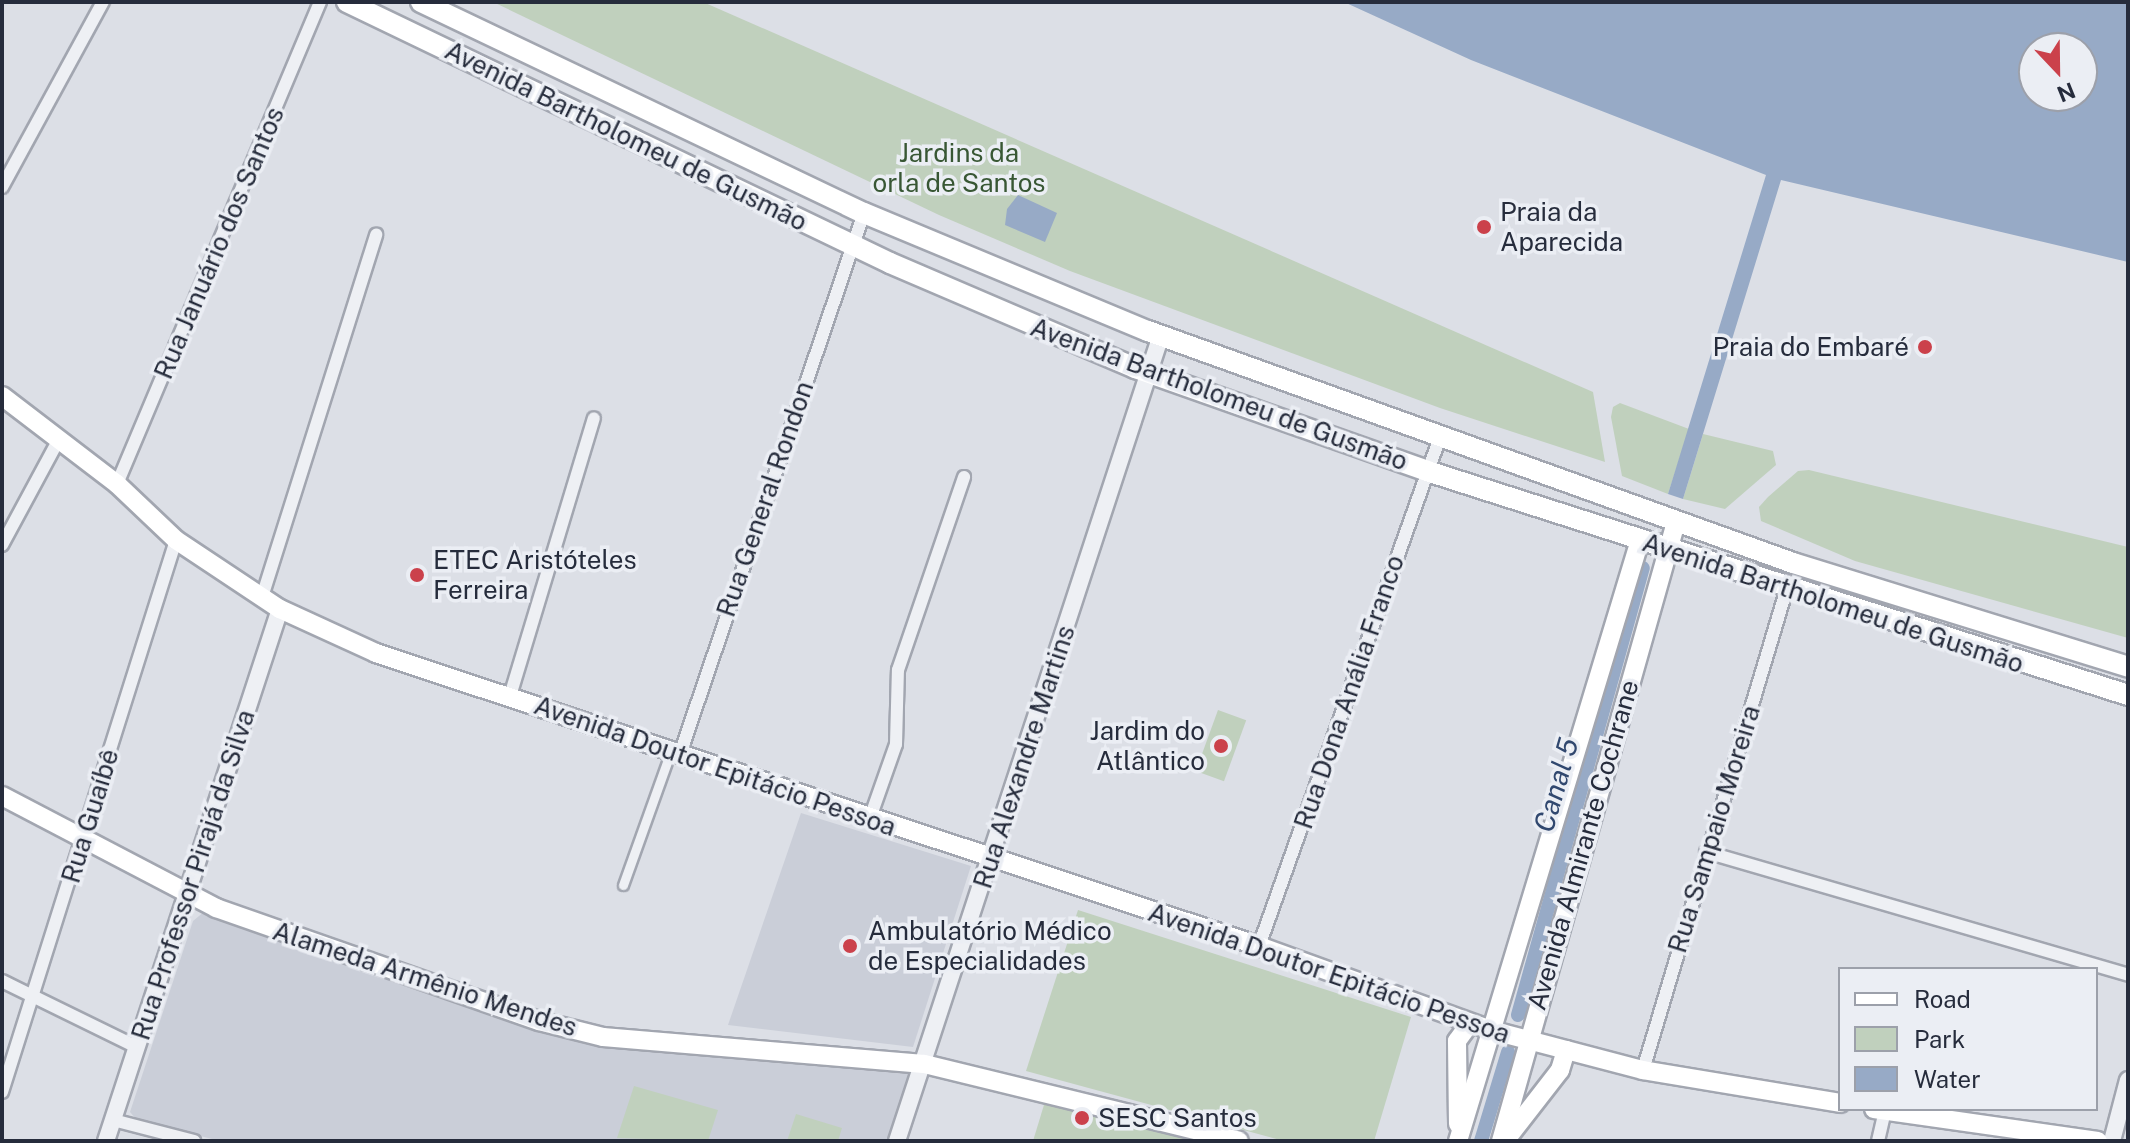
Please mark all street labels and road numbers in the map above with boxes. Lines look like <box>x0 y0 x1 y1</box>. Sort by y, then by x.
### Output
street label: Avenida Bartholomeu de Gusmão <box>440 34 812 238</box>
street label: Rua Januário dos Santos <box>147 102 291 384</box>
street label: Avenida Bartholomeu de Gusmão <box>1026 311 1412 477</box>
street label: Rua General Rondon <box>710 377 820 621</box>
street label: Avenida Bartholomeu de Gusmão <box>1638 526 2028 680</box>
street label: Rua Dona Anália Franco <box>1287 551 1411 833</box>
street label: Rua Alexandre Martins <box>967 622 1081 892</box>
street label: Avenida Almirante Cochrane <box>1521 676 1645 1014</box>
street label: Avenida Doutor Epitácio Pessoa <box>530 689 900 843</box>
street label: Rua Sampaio Moreira <box>1661 701 1767 957</box>
street label: Rua Professor Pirajá da Silva <box>125 706 261 1044</box>
street label: Rua Guaíbê <box>55 745 125 887</box>
street label: Avenida Doutor Epitácio Pessoa <box>1144 896 1514 1050</box>
street label: Alameda Armênio Mendes <box>269 915 581 1043</box>

